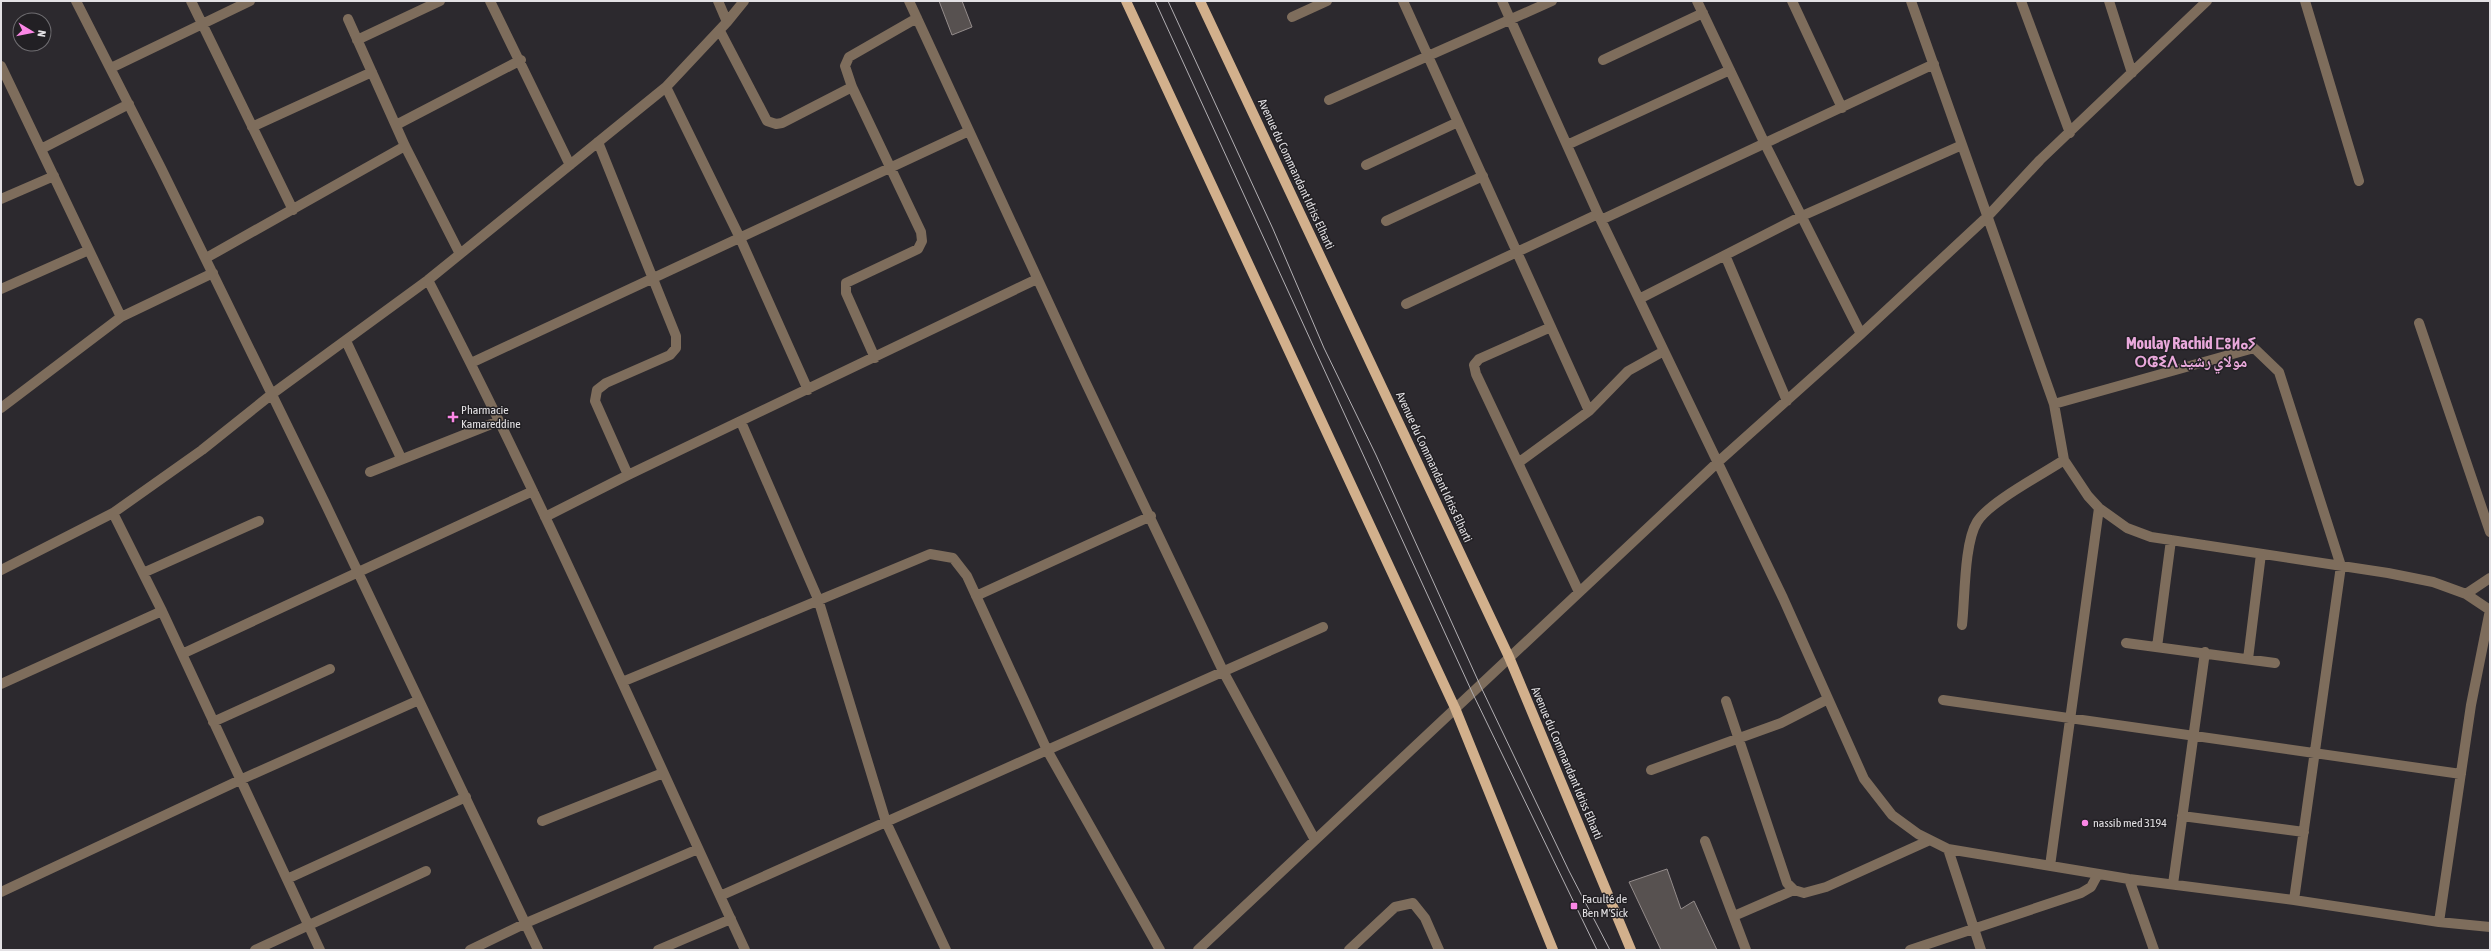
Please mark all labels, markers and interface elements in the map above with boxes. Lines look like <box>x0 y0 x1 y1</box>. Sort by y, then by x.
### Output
north arrow <box>12 12 52 52</box>
text: N <box>35 29 48 38</box>
street label: Avenue du Commandant Idriss Elharti <box>1255 97 1337 251</box>
district label: Moulay Rachid ⵎⵓⵍⴰⵢ ⵔⵛⵉⴷ مولاي رشيد <box>2126 334 2256 374</box>
street label: Avenue du Commandant Idriss Elharti <box>1393 390 1475 544</box>
place label: Pharmacie Kamareddine <box>461 403 521 431</box>
marker: Pharmacie Kamareddine <box>448 412 458 422</box>
street label: Avenue du Commandant Idriss Elharti <box>1528 685 1606 841</box>
place label: nassib med 3194 <box>2093 816 2167 830</box>
marker: nassib med 3194 <box>2080 818 2090 828</box>
place label: Faculté de Ben M'Sick <box>1582 892 1629 920</box>
marker: Faculté de Ben M'Sick <box>1569 901 1579 911</box>

